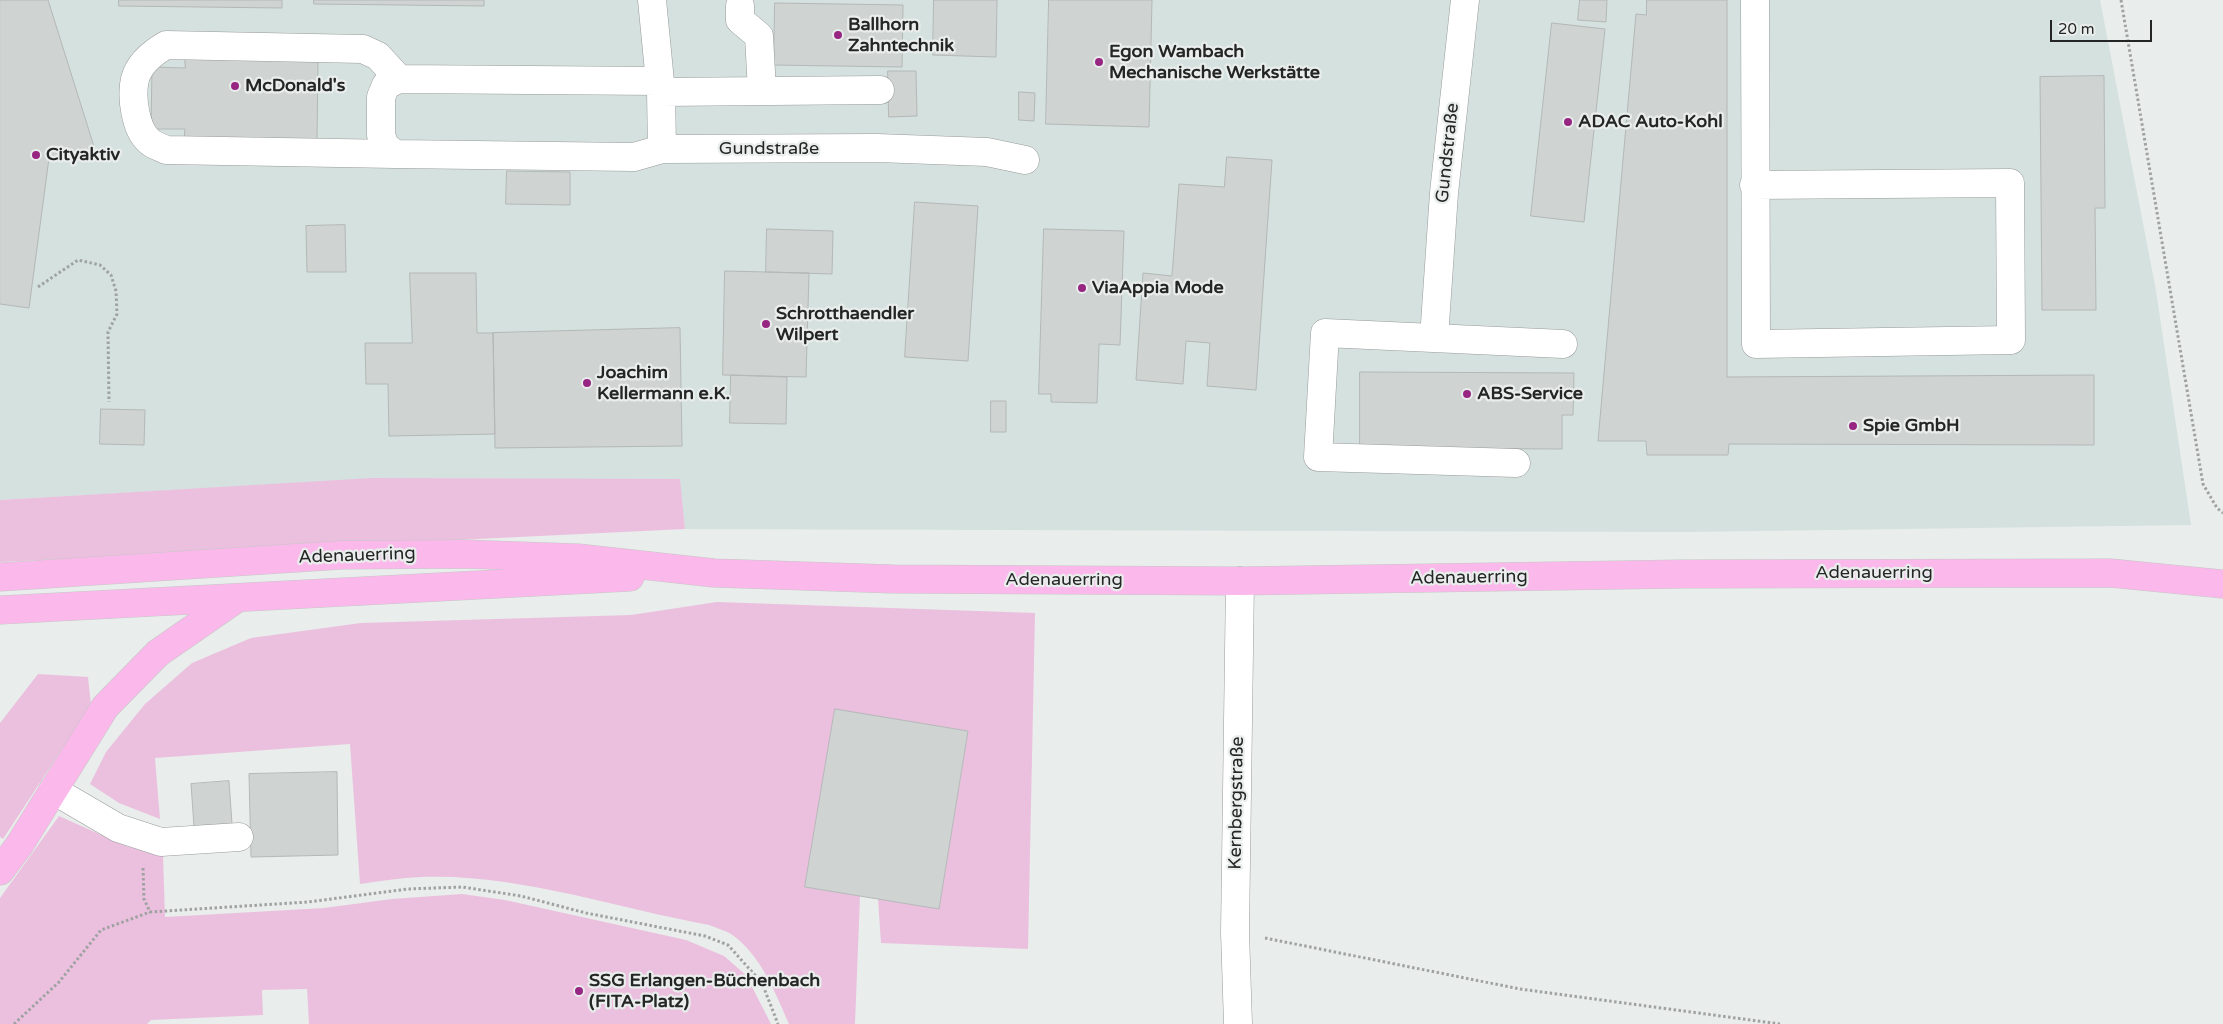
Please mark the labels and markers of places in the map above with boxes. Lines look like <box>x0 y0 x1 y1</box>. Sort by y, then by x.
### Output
place label: Ballhorn Zahntechnik <box>848 14 954 56</box>
marker: Ballhorn Zahntechnik <box>832 29 844 41</box>
place label: Egon Wambach Mechanische Werkstätte <box>1109 41 1320 84</box>
marker: Egon Wambach Mechanische Werkstätte <box>1093 56 1105 68</box>
place label: McDonald's <box>245 75 345 97</box>
marker: McDonald's <box>229 80 241 92</box>
place label: ADAC Auto-Kohl <box>1578 111 1723 133</box>
marker: ADAC Auto-Kohl <box>1562 116 1574 128</box>
place label: Cityaktiv <box>46 144 120 166</box>
marker: Cityaktiv <box>30 149 42 161</box>
place label: ViaAppia Mode <box>1092 277 1224 299</box>
marker: ViaAppia Mode <box>1076 282 1088 294</box>
place label: Schrotthaendler Wilpert <box>776 303 914 346</box>
marker: Schrotthaendler Wilpert <box>760 318 772 330</box>
place label: Joachim Kellermann e.K. <box>597 362 730 404</box>
marker: Joachim Kellermann e.K. <box>581 377 593 389</box>
place label: ABS-Service <box>1477 383 1583 405</box>
marker: ABS-Service <box>1461 388 1473 400</box>
place label: Spie GmbH <box>1863 415 1959 437</box>
marker: Spie GmbH <box>1847 420 1859 432</box>
place label: SSG Erlangen-Büchenbach (FITA-Platz) <box>589 970 820 1012</box>
marker: SSG Erlangen-Büchenbach (FITA-Platz) <box>573 985 585 997</box>

